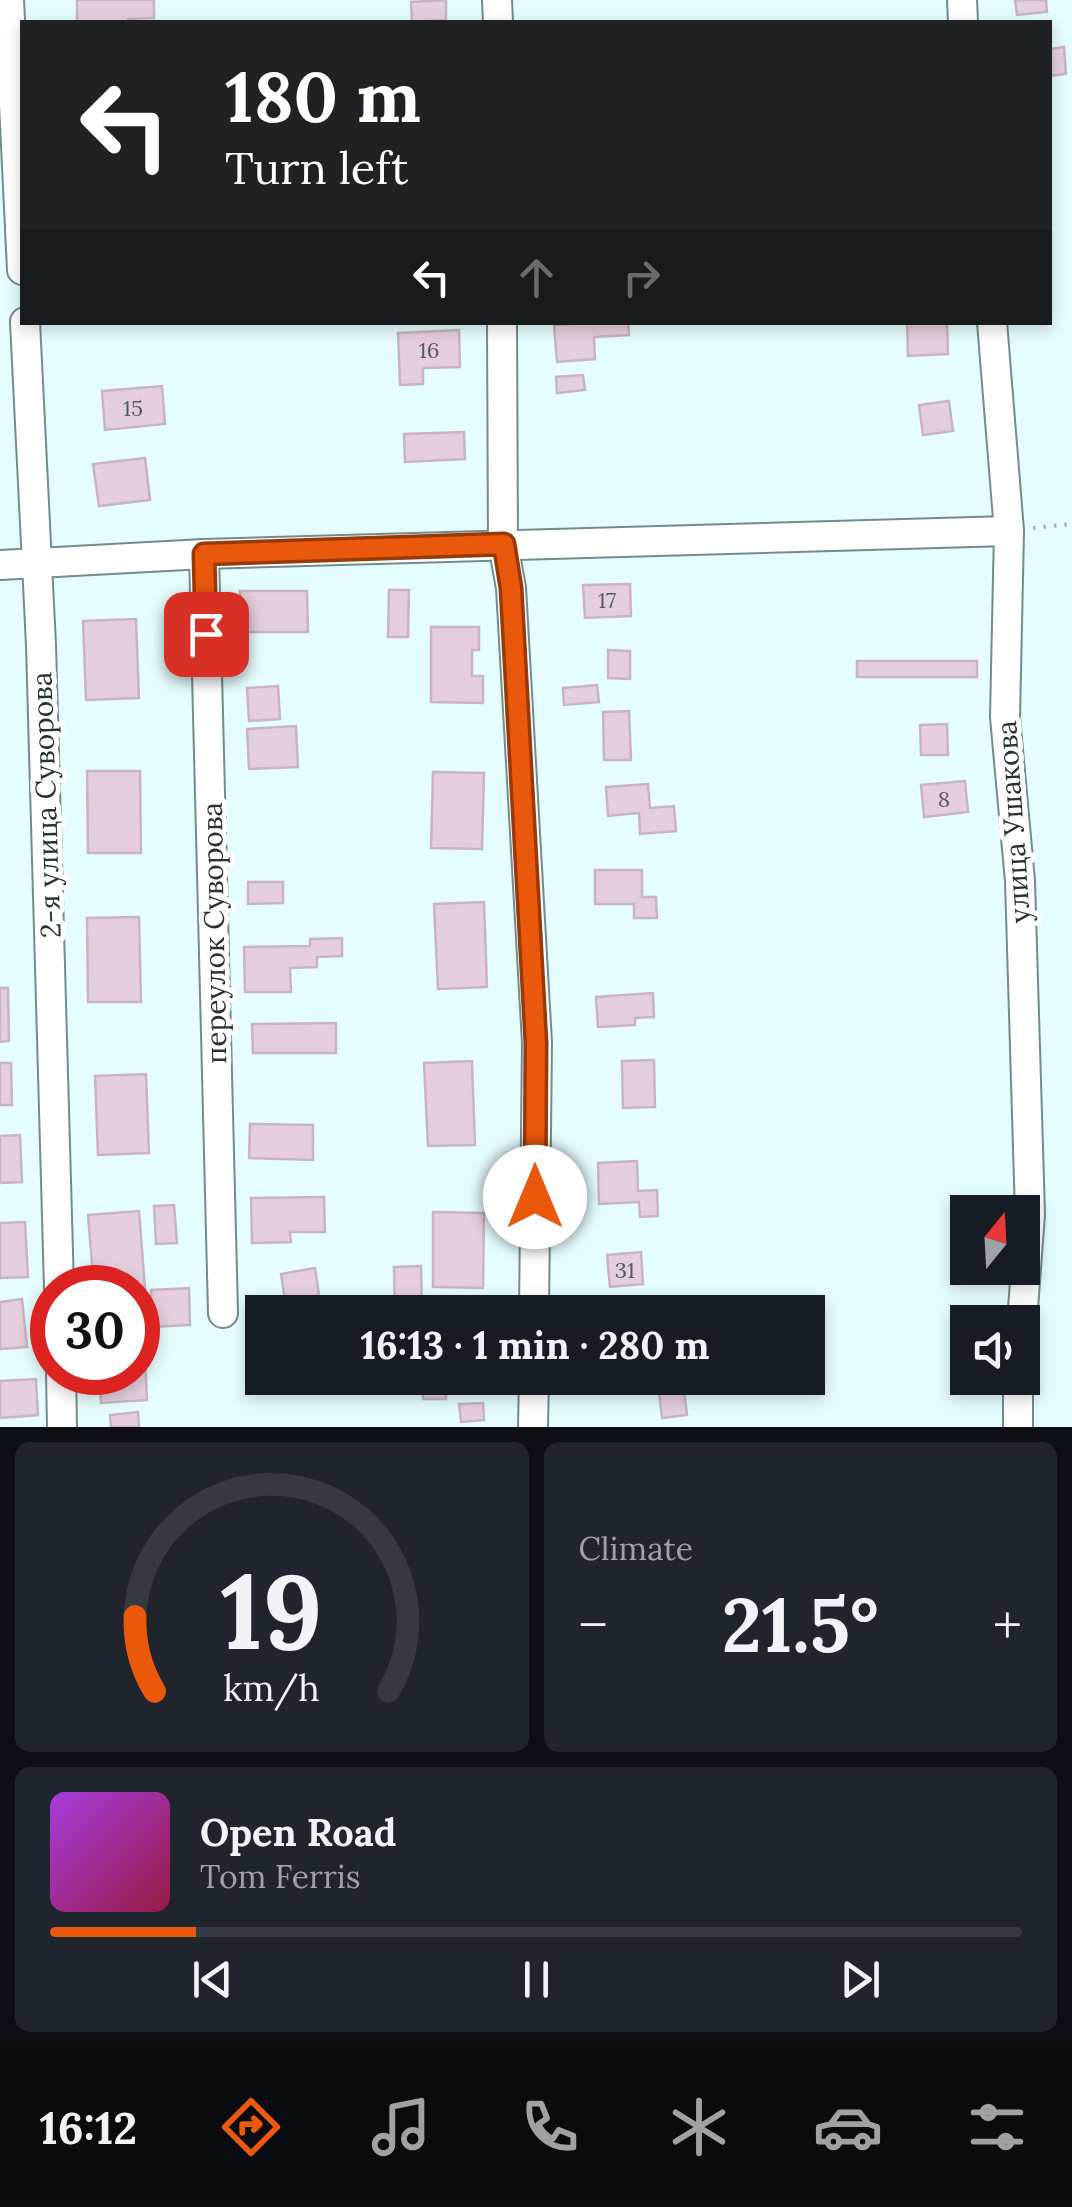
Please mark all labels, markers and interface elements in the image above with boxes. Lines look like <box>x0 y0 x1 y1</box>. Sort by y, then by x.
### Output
text: 180 m <box>225 52 421 141</box>
icon: left <box>60 60 190 190</box>
text: Turn left <box>225 139 408 196</box>
icon: left <box>404 250 459 305</box>
icon: ahead <box>509 250 564 305</box>
icon: right <box>614 250 669 305</box>
house number: 16 <box>419 336 439 364</box>
house number: 15 <box>123 394 143 422</box>
house number: 17 <box>598 586 616 614</box>
pin <box>164 592 249 677</box>
icon: arrive <box>179 607 234 662</box>
street label: 2-я улица Суворова <box>23 671 69 939</box>
street label: улица Ушакова <box>988 720 1038 924</box>
house number: 8 <box>938 785 950 813</box>
street label: переулок Суворова <box>194 802 234 1064</box>
position arrow <box>483 1145 587 1249</box>
north arrow <box>950 1195 1040 1285</box>
map controls <box>950 1195 1040 1395</box>
house number: 31 <box>615 1256 635 1284</box>
speed limit sign: 30 <box>30 1265 160 1395</box>
button: sound <box>950 1305 1040 1395</box>
text: 16:13 · 1 min · 280 m <box>361 1321 709 1369</box>
text: Climate <box>579 1528 693 1569</box>
text: 19 <box>221 1544 323 1677</box>
text: 21.5° <box>722 1577 879 1673</box>
text: − <box>579 1590 608 1660</box>
text: + <box>993 1590 1022 1660</box>
text: km/h <box>223 1665 320 1711</box>
text: Open Road <box>200 1808 396 1856</box>
text: Tom Ferris <box>200 1856 361 1897</box>
icon: previous <box>185 1952 240 2007</box>
icon: pause <box>509 1952 564 2007</box>
icon: next <box>833 1952 888 2007</box>
icon: directions <box>216 2092 286 2162</box>
icon: music <box>366 2092 436 2162</box>
icon: phone <box>515 2092 585 2162</box>
icon: climate <box>664 2092 734 2162</box>
icon: car <box>813 2092 883 2162</box>
icon: filters <box>962 2092 1032 2162</box>
text: 16:12 <box>40 2099 137 2156</box>

